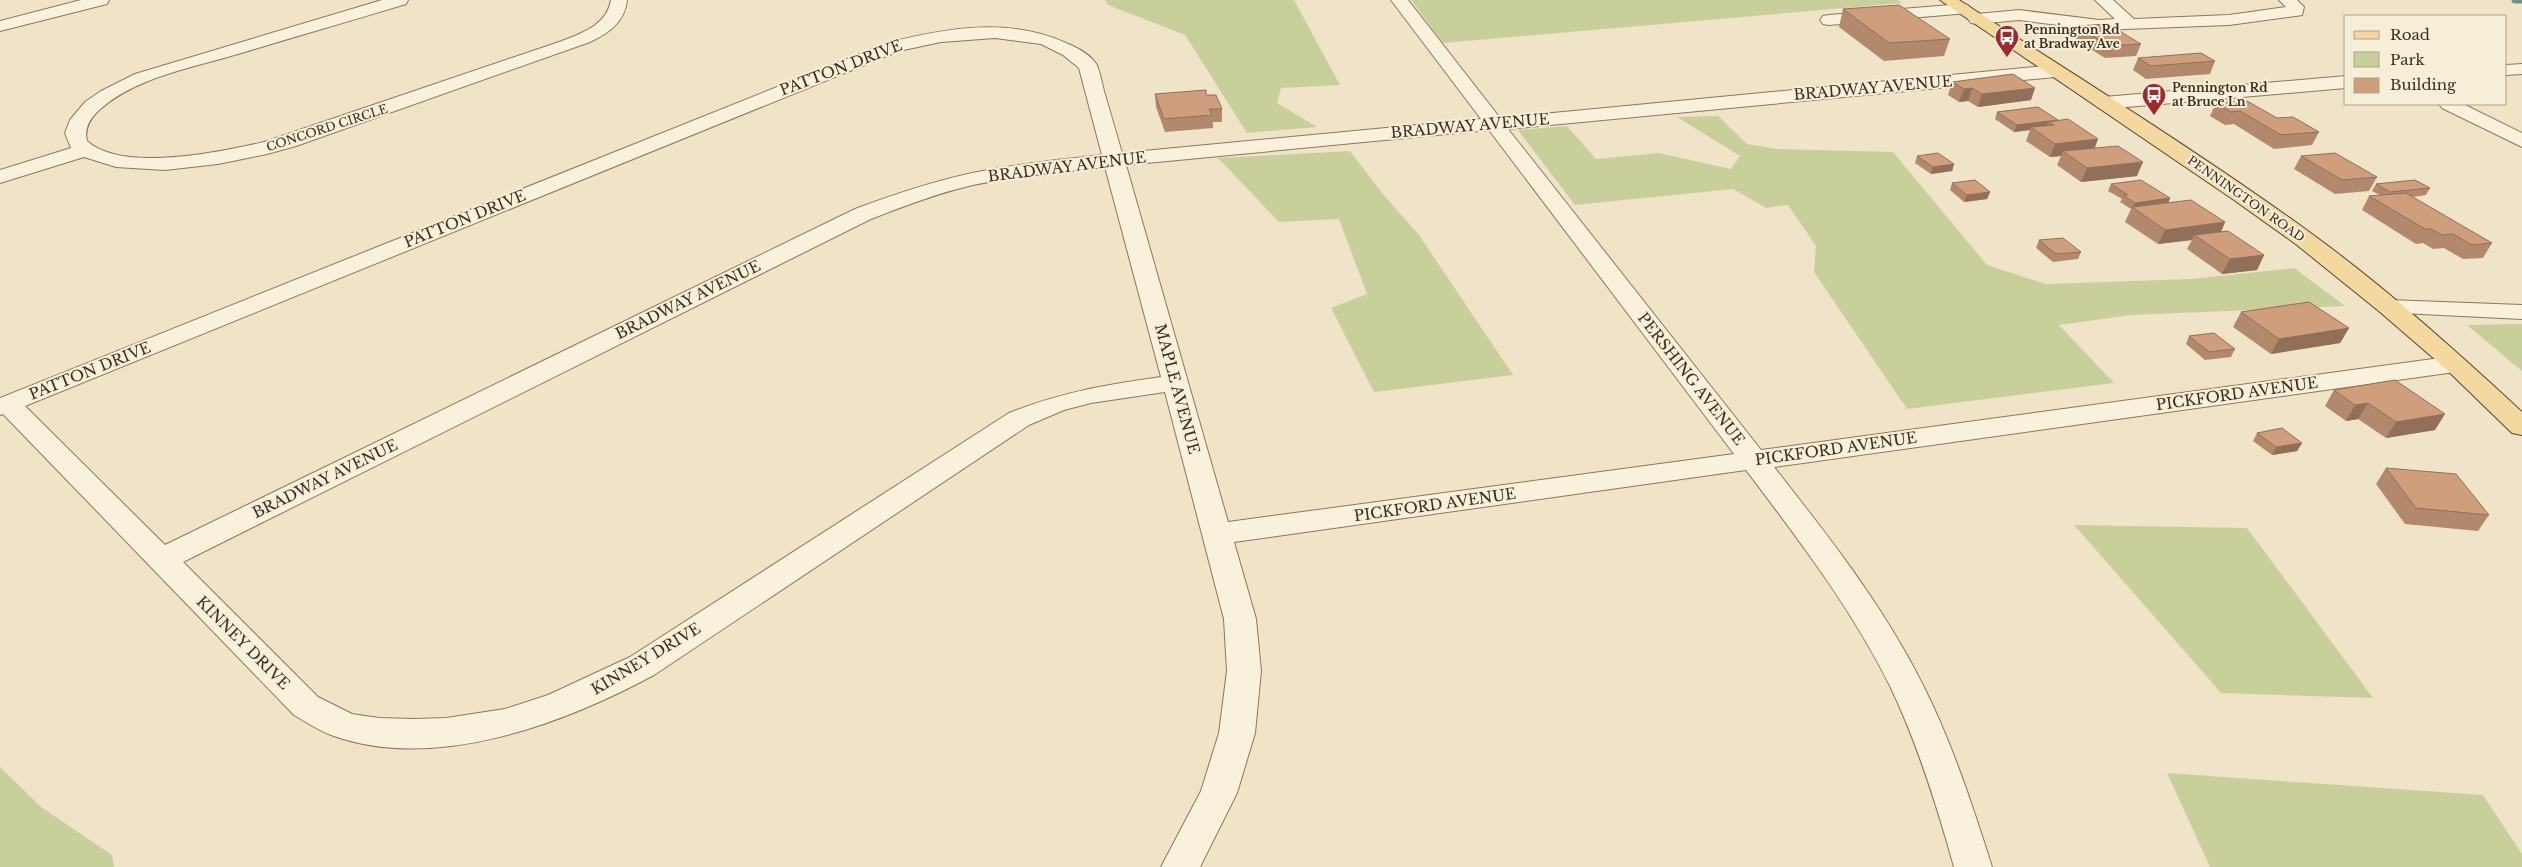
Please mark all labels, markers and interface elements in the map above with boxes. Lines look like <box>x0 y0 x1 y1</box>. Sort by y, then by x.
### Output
legend <box>2344 15 2507 105</box>
place label: Pennington Rd at Bradway Ave <box>2024 22 2120 51</box>
bus stop icon: Pennington Rd at Bradway Ave <box>1994 24 2020 58</box>
text: Road <box>2390 25 2430 44</box>
street label: PATTON DRIVE <box>777 35 905 100</box>
text: Park <box>2390 50 2426 69</box>
street label: BRADWAY AVENUE <box>1793 71 1953 104</box>
text: Building <box>2390 75 2457 94</box>
place label: Pennington Rd at Bruce Ln <box>2172 80 2268 109</box>
bus stop icon: Pennington Rd at Bruce Ln <box>2141 82 2167 116</box>
street label: CONCORD CIRCLE <box>264 101 390 154</box>
street label: BRADWAY AVENUE <box>1390 109 1550 142</box>
street label: BRADWAY AVENUE <box>987 147 1147 186</box>
street label: PENNINGTON ROAD <box>2185 152 2308 245</box>
street label: PATTON DRIVE <box>401 185 528 252</box>
street label: BRADWAY AVENUE <box>612 256 764 343</box>
street label: PERSHING AVENUE <box>1634 309 1749 449</box>
street label: MAPLE AVENUE <box>1151 322 1204 456</box>
street label: PATTON DRIVE <box>26 337 153 404</box>
street label: PICKFORD AVENUE <box>2155 373 2319 414</box>
street label: PICKFORD AVENUE <box>1754 428 1918 469</box>
street label: BRADWAY AVENUE <box>249 435 401 522</box>
street label: PICKFORD AVENUE <box>1353 484 1517 525</box>
street label: KINNEY DRIVE <box>193 592 294 693</box>
street label: KINNEY DRIVE <box>588 618 704 699</box>

